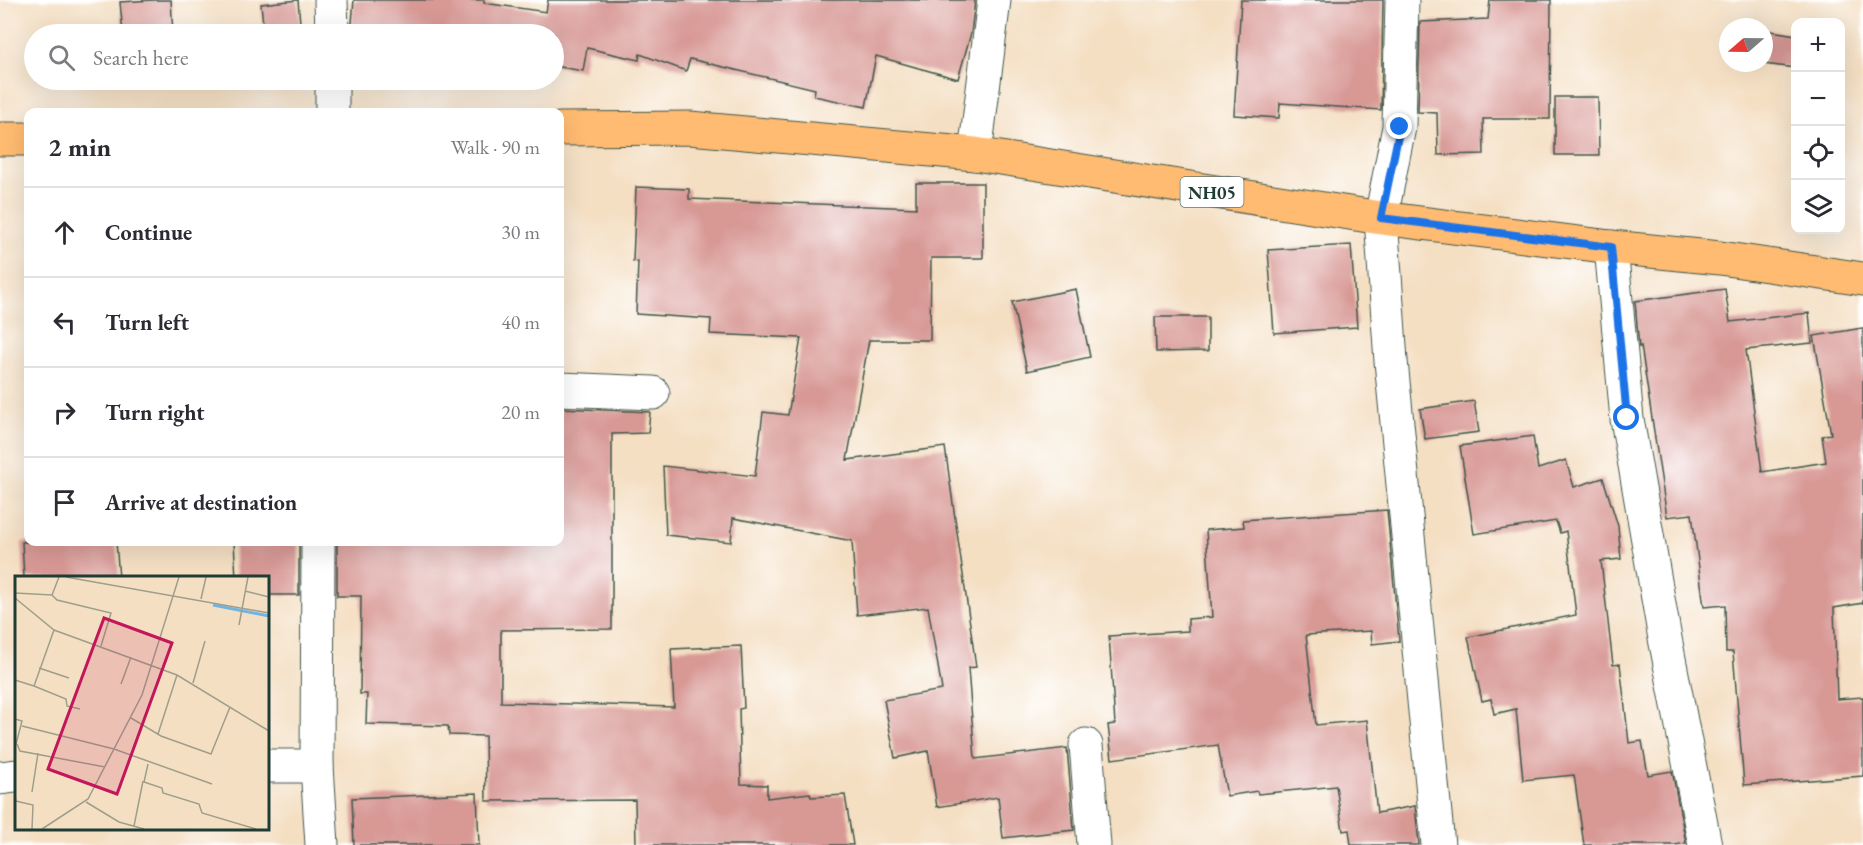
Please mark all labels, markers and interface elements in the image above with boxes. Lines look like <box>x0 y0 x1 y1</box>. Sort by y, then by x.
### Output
north arrow <box>1719 18 1773 72</box>
map controls <box>1791 18 1845 234</box>
button: + <box>1791 18 1845 72</box>
search box <box>24 24 564 90</box>
icon: search <box>45 41 78 74</box>
text: Search here <box>93 43 188 72</box>
button: − <box>1791 72 1845 126</box>
route end <box>1386 113 1412 139</box>
button: locate <box>1791 126 1845 180</box>
text: 2 min <box>48 130 111 164</box>
text: Walk · 90 m <box>451 134 540 160</box>
road number: NH05 <box>1180 177 1244 207</box>
button: layers <box>1791 180 1845 234</box>
icon: ahead <box>48 216 81 249</box>
text: Continue <box>105 218 192 247</box>
text: 30 m <box>501 219 540 245</box>
icon: left <box>48 306 81 339</box>
text: Turn left <box>105 308 189 337</box>
text: 40 m <box>501 309 540 335</box>
icon: right <box>48 396 81 429</box>
text: Turn right <box>105 398 204 427</box>
text: 20 m <box>501 399 540 425</box>
route start <box>1613 404 1639 430</box>
icon: arrive <box>48 486 81 519</box>
text: Arrive at destination <box>105 488 297 517</box>
inset map <box>15 576 268 830</box>

